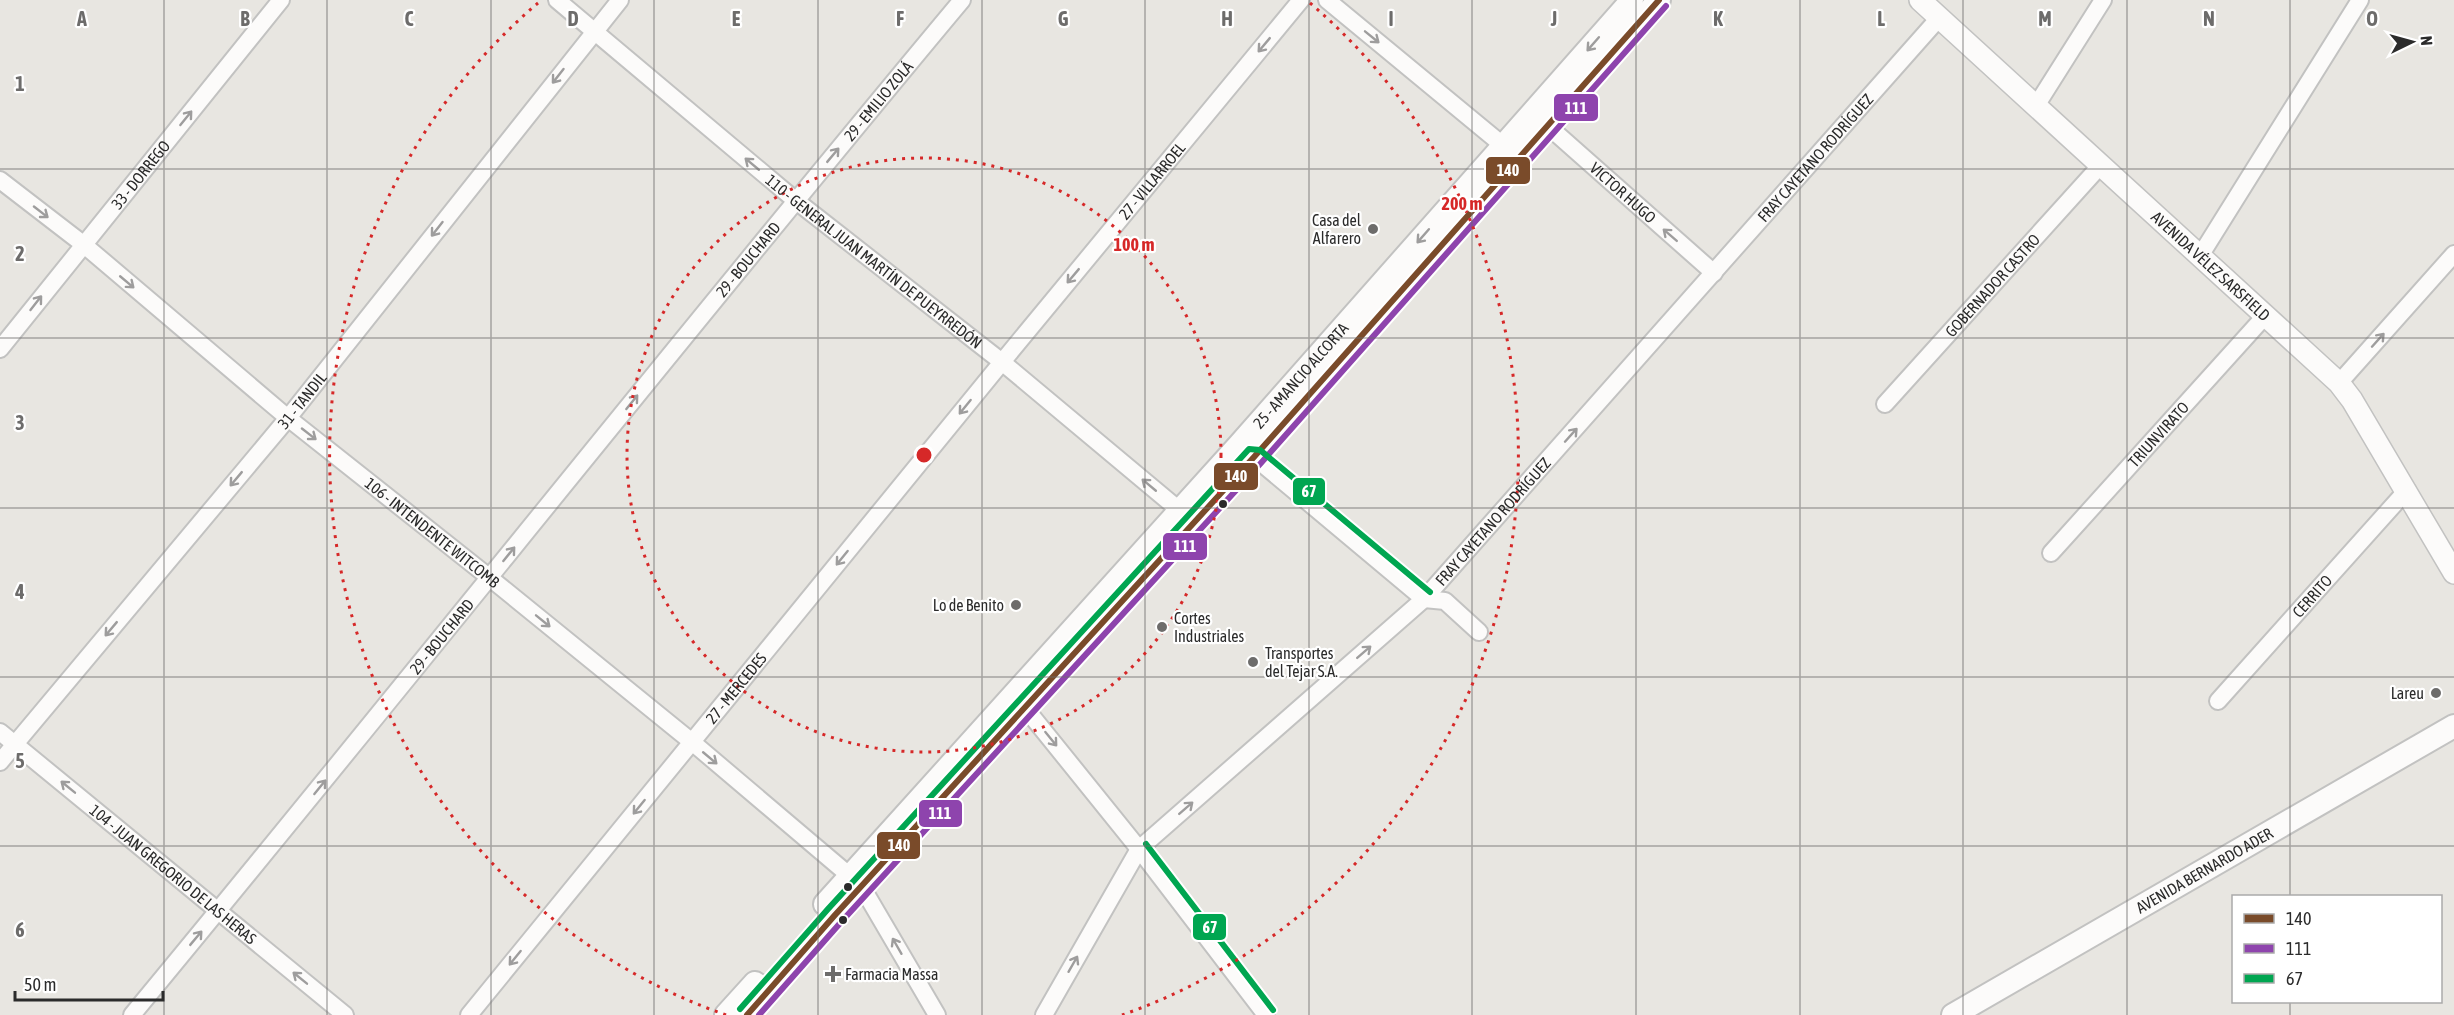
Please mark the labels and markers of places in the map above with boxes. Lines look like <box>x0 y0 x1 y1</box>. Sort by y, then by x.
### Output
place label: Casa del Alfarero <box>1312 211 1362 247</box>
marker: Casa del Alfarero <box>1366 222 1380 236</box>
centre of rings <box>914 445 934 465</box>
unlabelled marker <box>1217 498 1229 510</box>
place label: Lo de Benito <box>933 596 1004 614</box>
marker: Lo de Benito <box>1009 598 1023 612</box>
place label: Cortes Industriales <box>1174 609 1245 645</box>
marker: Cortes Industriales <box>1155 620 1169 634</box>
place label: Transportes del Tejar S.A. <box>1265 644 1338 681</box>
marker: Transportes del Tejar S.A. <box>1246 655 1260 669</box>
place label: Lareu <box>2391 684 2424 702</box>
marker: Lareu <box>2429 686 2443 700</box>
unlabelled marker <box>842 881 854 893</box>
unlabelled marker <box>837 914 849 926</box>
place label: Farmacia Massa <box>845 965 938 983</box>
marker: Farmacia Massa <box>826 967 840 981</box>

